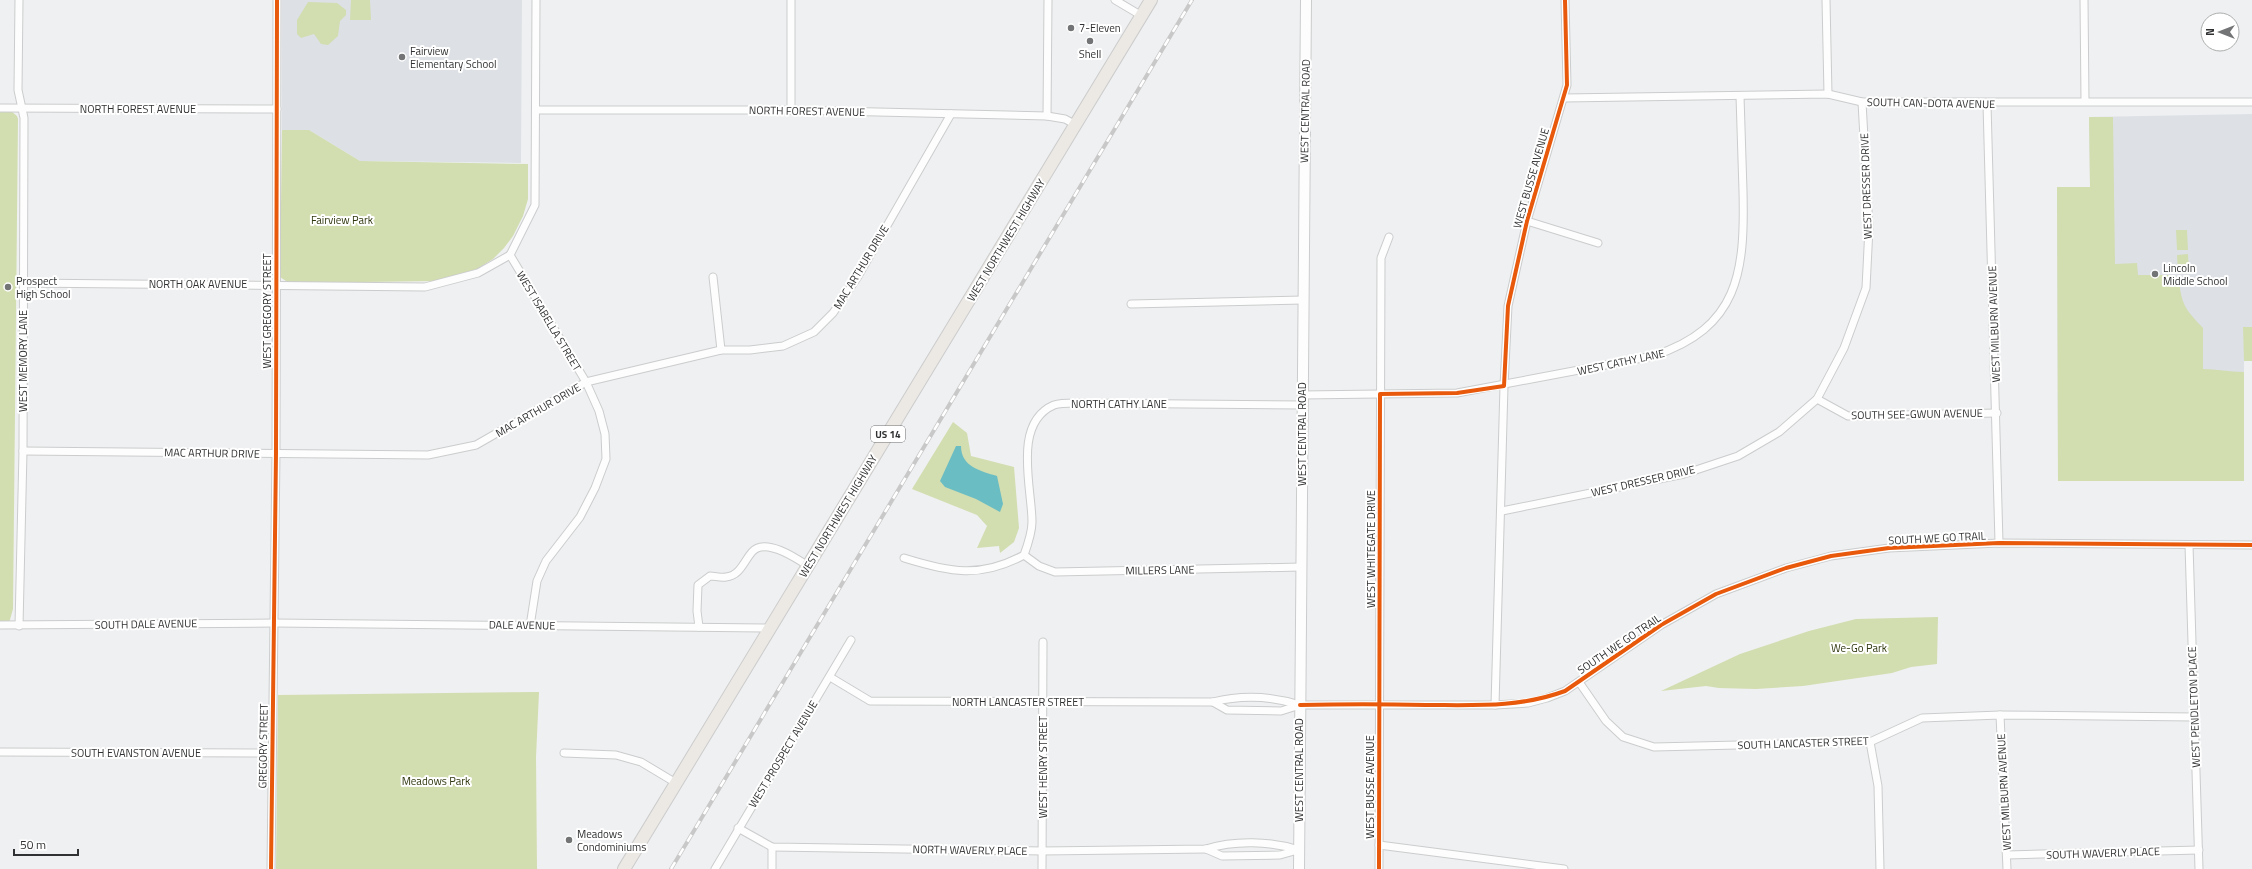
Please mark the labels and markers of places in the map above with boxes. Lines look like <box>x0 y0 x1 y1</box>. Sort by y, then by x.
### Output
place label: 7-Eleven <box>1079 20 1121 36</box>
marker: 7-Eleven <box>1066 23 1076 33</box>
marker: Shell <box>1085 36 1095 46</box>
place label: Fairview Elementary School <box>410 43 497 72</box>
place label: Shell <box>1079 46 1101 62</box>
marker: Fairview Elementary School <box>397 52 407 62</box>
place label: Lincoln Middle School <box>2163 260 2228 289</box>
marker: Lincoln Middle School <box>2150 269 2160 279</box>
place label: Prospect High School <box>16 273 71 302</box>
marker: Prospect High School <box>3 282 13 292</box>
place label: Meadows Condominiums <box>577 826 646 855</box>
marker: Meadows Condominiums <box>564 835 574 845</box>

